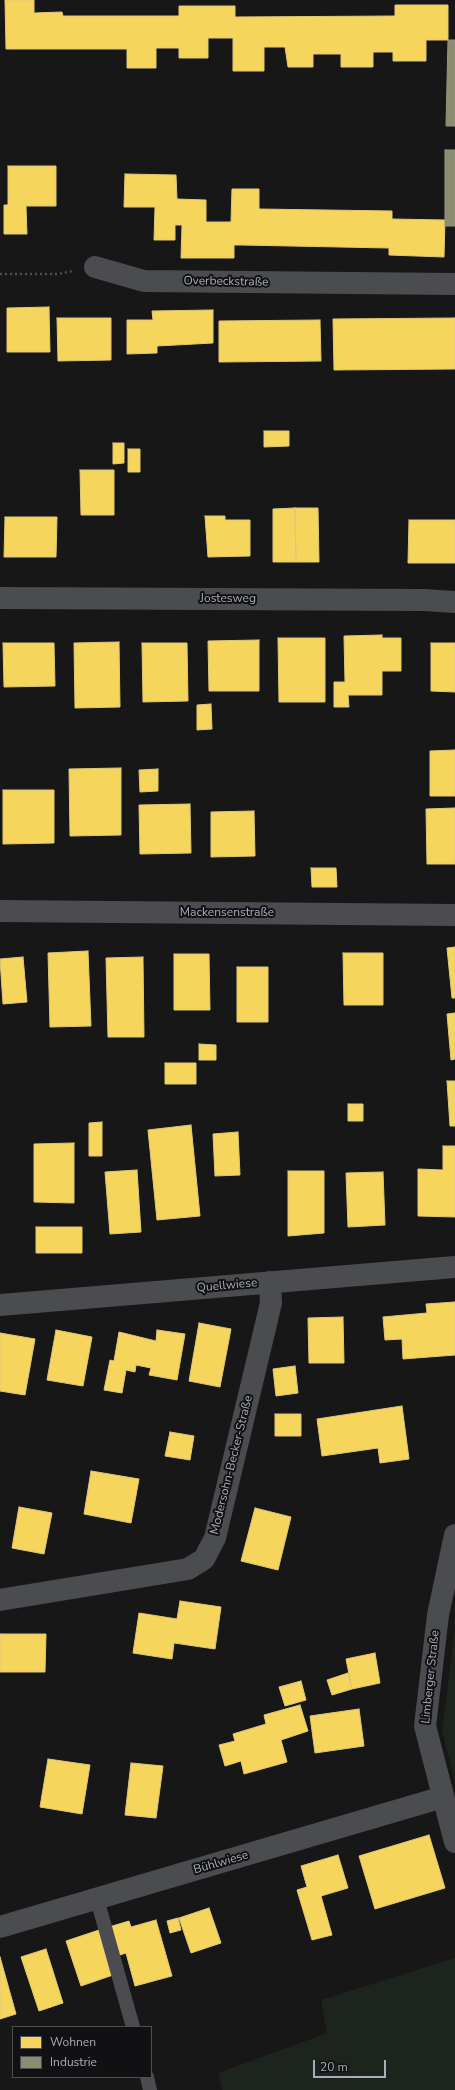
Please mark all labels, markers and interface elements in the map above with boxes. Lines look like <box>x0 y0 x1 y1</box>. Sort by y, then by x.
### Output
street label: Overbeckstraße <box>183 274 269 290</box>
street label: Jostesweg <box>200 592 256 606</box>
street label: Mackensenstraße <box>180 906 274 920</box>
street label: Quellwiese <box>196 1276 258 1296</box>
street label: Modersohn-Becker-Straße <box>208 1394 256 1536</box>
street label: Limberger Straße <box>419 1630 443 1724</box>
street label: Bühlwiese <box>192 1848 250 1878</box>
legend <box>12 2026 152 2078</box>
text: Wohnen <box>50 2034 96 2050</box>
scale bar <box>315 2052 388 2078</box>
text: Industrie <box>50 2054 97 2070</box>
text: 20 m <box>320 2059 348 2075</box>

